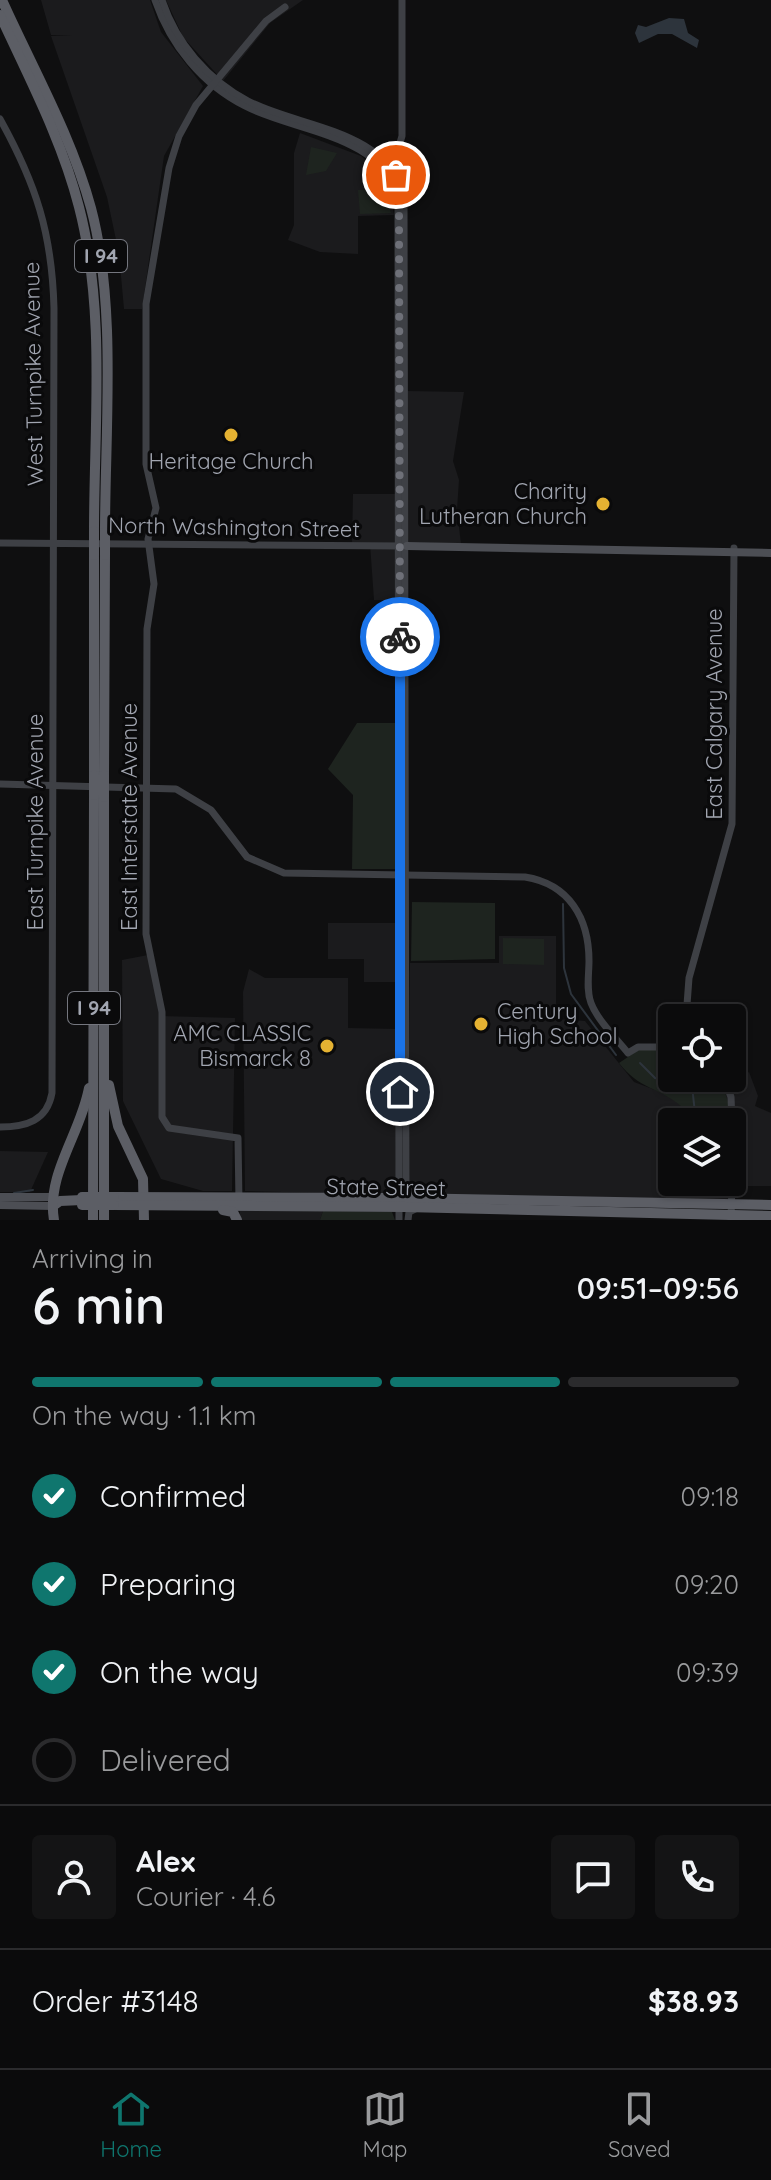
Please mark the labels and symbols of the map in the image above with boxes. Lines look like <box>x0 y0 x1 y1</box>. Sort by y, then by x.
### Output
pin <box>362 141 430 209</box>
road number: I 94 <box>75 240 127 272</box>
street label: West Turnpike Avenue <box>17 262 49 486</box>
marker: Heritage Church <box>222 426 240 444</box>
place label: Heritage Church <box>148 447 314 475</box>
place label: Charity Lutheran Church <box>419 477 587 530</box>
marker: Charity Lutheran Church <box>594 495 612 513</box>
street label: North Washington Street <box>108 511 360 543</box>
courier <box>360 597 440 677</box>
street label: East Calgary Avenue <box>700 608 728 820</box>
street label: East Interstate Avenue <box>115 703 143 931</box>
street label: East Turnpike Avenue <box>21 714 49 930</box>
road number: I 94 <box>68 992 120 1024</box>
place label: Century High School <box>497 997 618 1050</box>
marker: Century High School <box>472 1015 490 1033</box>
place label: AMC CLASSIC Bismarck 8 <box>173 1019 311 1072</box>
marker: AMC CLASSIC Bismarck 8 <box>318 1037 336 1055</box>
pin <box>366 1058 434 1126</box>
street label: State Street <box>326 1172 446 1202</box>

